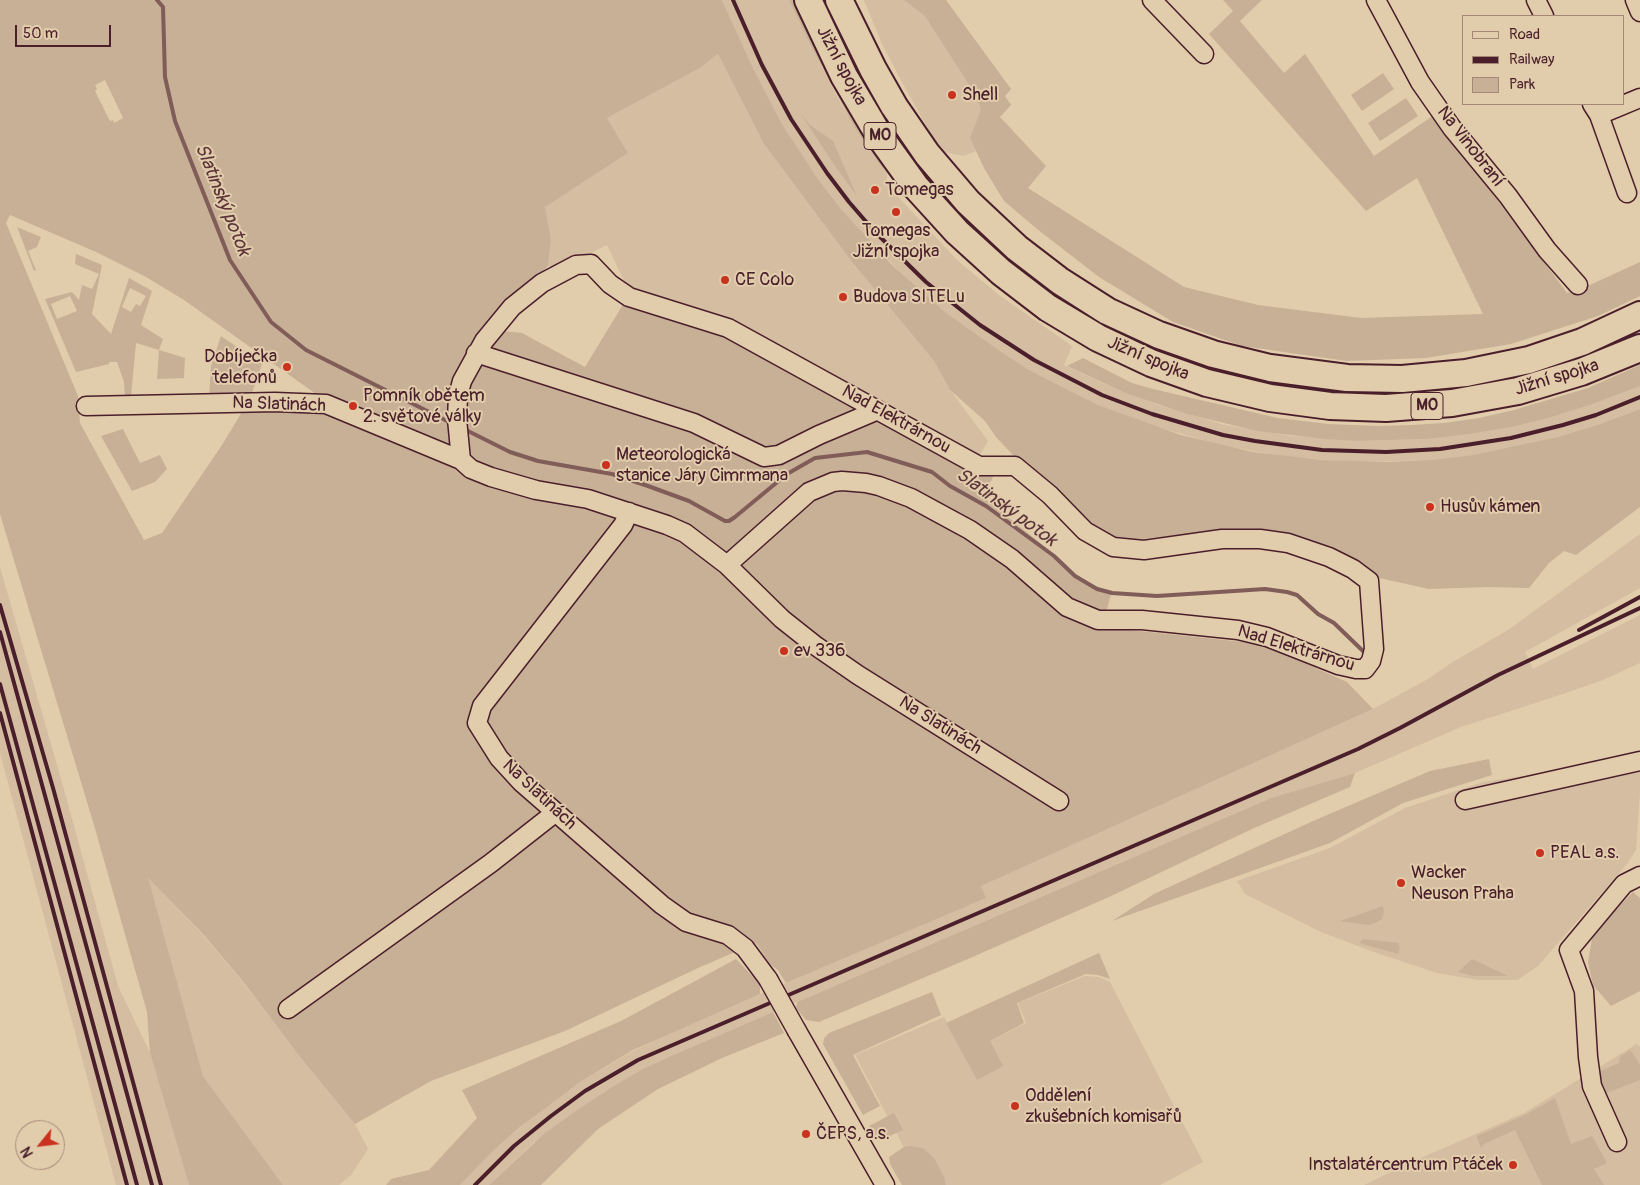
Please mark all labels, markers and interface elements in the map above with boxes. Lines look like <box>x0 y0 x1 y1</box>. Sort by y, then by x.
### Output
scale bar <box>18 15 114 47</box>
legend <box>1462 15 1625 105</box>
street label: Jižní spojka <box>811 23 871 109</box>
text: 50 m <box>23 24 58 43</box>
text: Road <box>1509 25 1540 44</box>
text: Railway <box>1509 50 1554 69</box>
text: Park <box>1509 75 1535 94</box>
place label: Shell <box>962 84 998 106</box>
marker: Shell <box>946 89 958 101</box>
street label: Na Vinobraní <box>1432 102 1508 192</box>
road number: MO <box>864 122 896 150</box>
water label: Slatinský potok <box>189 141 255 259</box>
place label: Tomegas <box>885 179 954 201</box>
marker: Tomegas <box>869 184 881 196</box>
marker: Tomegas Jižní spojka <box>890 206 902 218</box>
place label: Tomegas Jižní spojka <box>853 220 939 262</box>
place label: CE Colo <box>735 269 794 291</box>
marker: CE Colo <box>719 274 731 286</box>
place label: Budova SITELu <box>853 286 965 308</box>
marker: Budova SITELu <box>837 291 849 303</box>
street label: Jižní spojka <box>1104 332 1192 386</box>
place label: Dobíječka telefonů <box>204 346 277 388</box>
street label: Jižní spojka <box>1512 355 1602 401</box>
marker: Dobíječka telefonů <box>281 361 293 373</box>
street label: Nad Elektrárnou <box>838 381 954 459</box>
place label: Pomník obětem 2. světové války <box>363 385 485 428</box>
road number: MO <box>1411 392 1443 420</box>
street label: Na Slatinách <box>232 393 326 417</box>
marker: Pomník obětem 2. světové války <box>347 400 359 412</box>
place label: Meteorologická stanice Járy Cimrmana <box>616 444 788 486</box>
marker: Meteorologická stanice Járy Cimrmana <box>600 459 612 471</box>
water label: Slatinský potok <box>951 464 1061 552</box>
place label: Husův kámen <box>1440 496 1540 518</box>
marker: Husův kámen <box>1424 501 1436 513</box>
street label: Nad Elektrárnou <box>1235 621 1357 677</box>
place label: ev 336 <box>794 640 845 662</box>
marker: ev 336 <box>778 645 790 657</box>
street label: Na Slatinách <box>895 692 985 760</box>
street label: Na Slatinách <box>497 755 581 835</box>
place label: PEAL a.s. <box>1550 842 1619 864</box>
marker: PEAL a.s. <box>1534 847 1546 859</box>
place label: Wacker Neuson Praha <box>1411 862 1514 904</box>
marker: Wacker Neuson Praha <box>1395 877 1407 889</box>
place label: Oddělení zkušebních komisařů <box>1025 1085 1182 1128</box>
marker: Oddělení zkušebních komisařů <box>1009 1100 1021 1112</box>
north arrow <box>15 1120 65 1170</box>
place label: ČEPS, a.s. <box>816 1123 890 1145</box>
marker: ČEPS, a.s. <box>800 1128 812 1140</box>
text: N <box>18 1144 37 1160</box>
place label: Instalatércentrum Ptáček <box>1308 1154 1503 1176</box>
marker: Instalatércentrum Ptáček <box>1507 1159 1519 1171</box>

